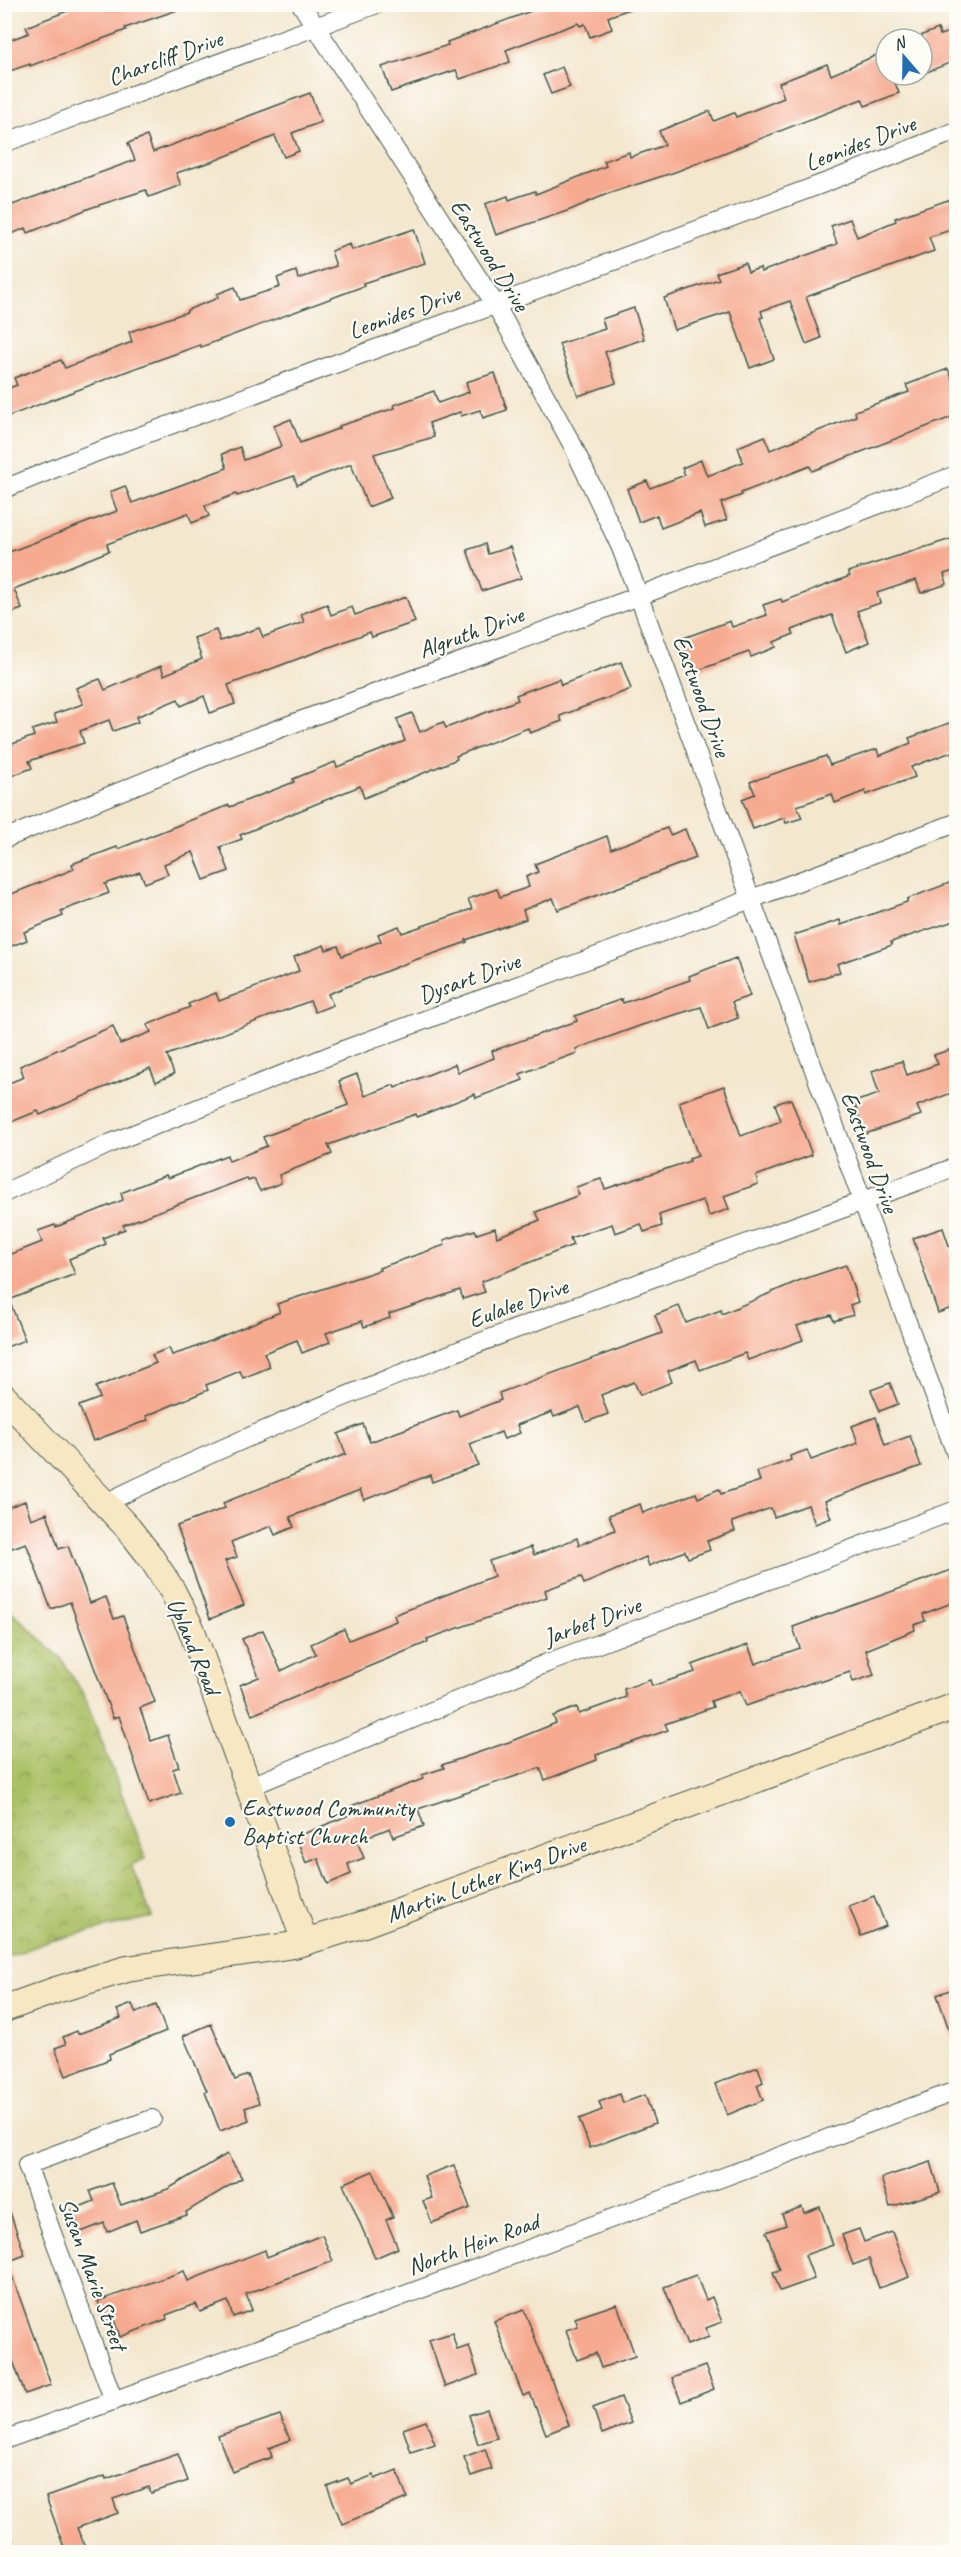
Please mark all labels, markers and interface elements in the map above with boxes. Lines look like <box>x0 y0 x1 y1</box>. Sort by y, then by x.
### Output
street label: Charcliff Drive <box>104 23 228 93</box>
north arrow <box>874 27 934 87</box>
text: N <box>891 32 910 55</box>
street label: Leonides Drive <box>800 107 922 178</box>
street label: Eastwood Drive <box>444 193 537 319</box>
street label: Leonides Drive <box>344 277 466 346</box>
street label: Algruth Drive <box>414 598 530 665</box>
street label: Eastwood Drive <box>666 631 739 763</box>
street label: Dysart Drive <box>414 945 526 1010</box>
street label: Eastwood Drive <box>834 1087 907 1219</box>
street label: Eulalee Drive <box>464 1270 574 1335</box>
street label: Jarbet Drive <box>538 1589 647 1653</box>
street label: Upland Road <box>160 1593 229 1702</box>
place label: Eastwood Community Baptist Church <box>242 1793 416 1851</box>
marker: Eastwood Community Baptist Church <box>223 1815 237 1829</box>
street label: Martin Luther King Drive <box>382 1828 592 1929</box>
street label: Susan Marie Street <box>52 2194 135 2357</box>
street label: North Hein Road <box>403 2205 546 2282</box>

